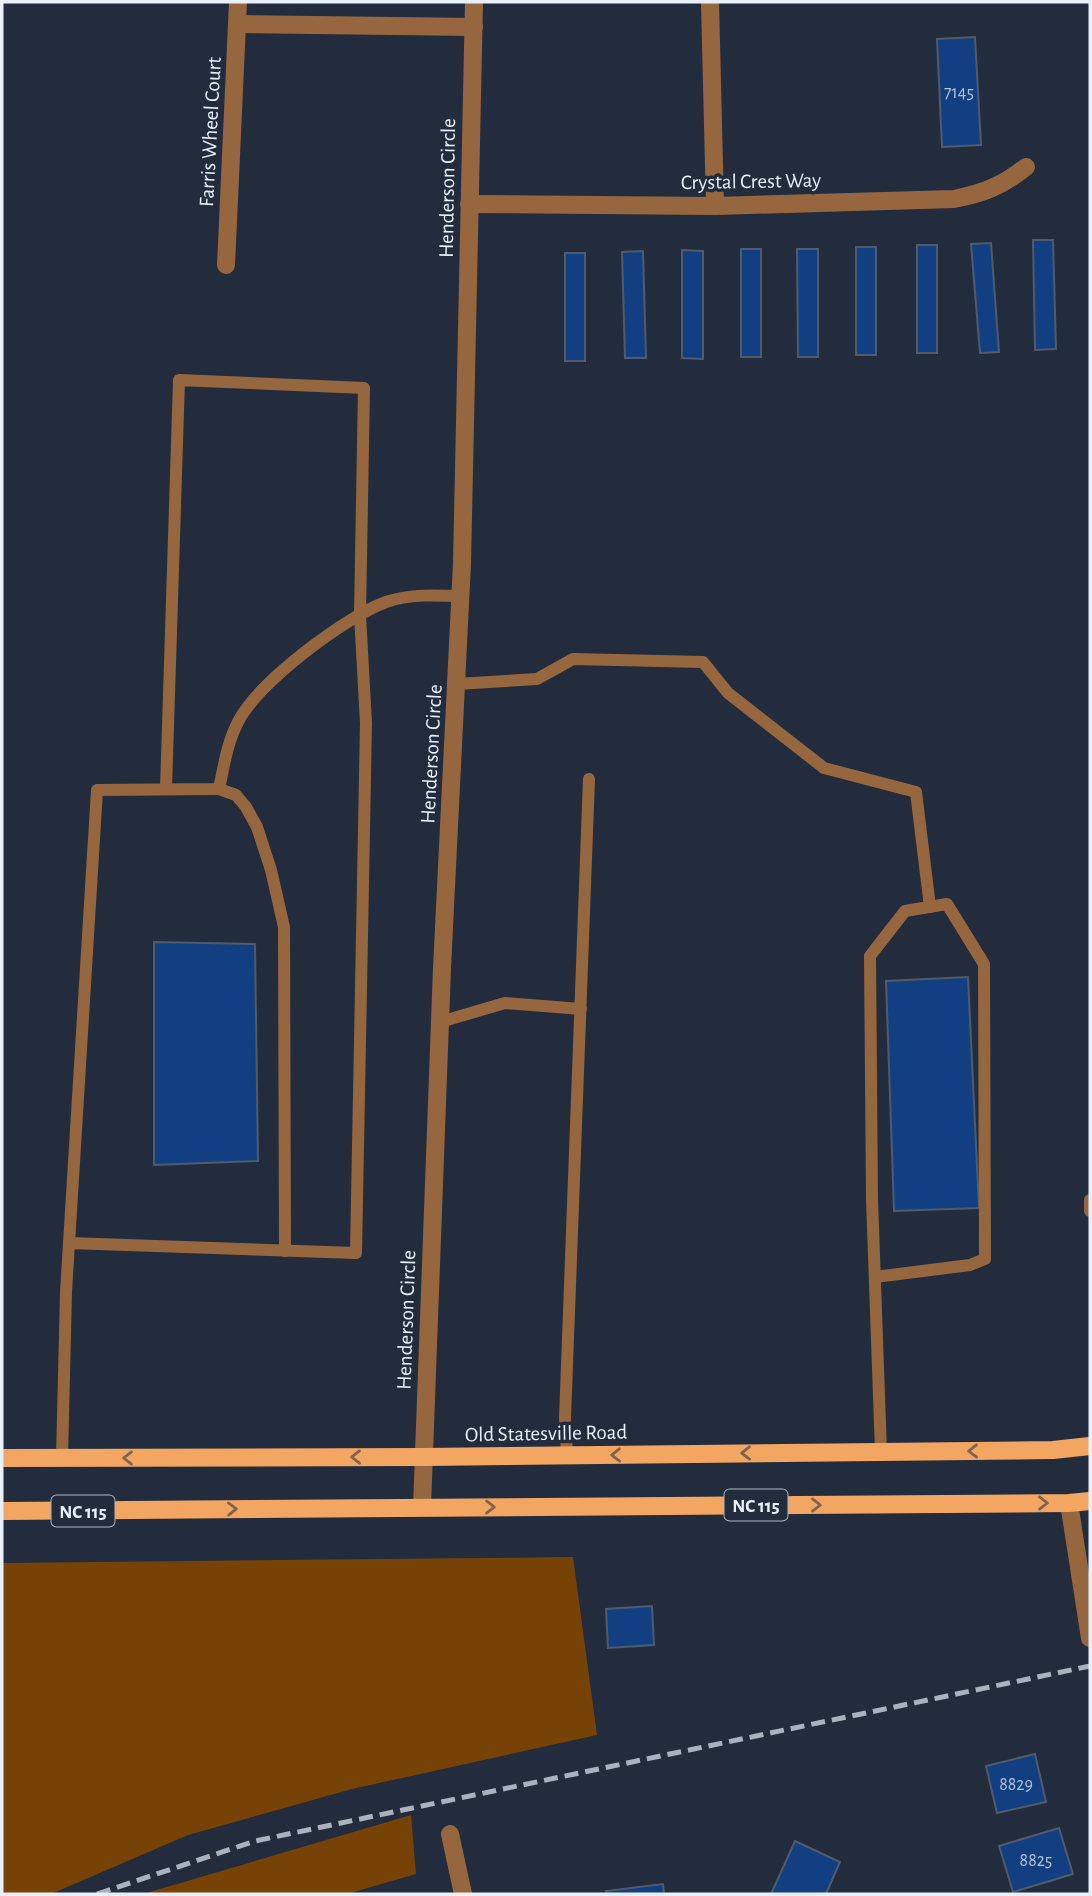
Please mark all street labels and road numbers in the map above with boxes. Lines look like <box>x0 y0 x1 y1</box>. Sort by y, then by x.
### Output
street label: Farris Wheel Court <box>196 56 225 208</box>
street label: Henderson Circle <box>436 118 459 258</box>
street label: Crystal Crest Way <box>681 170 821 193</box>
street label: Henderson Circle <box>417 684 446 824</box>
street label: Henderson Circle <box>394 1250 419 1390</box>
street label: Old Statesville Road <box>465 1422 627 1445</box>
road number: NC 115 <box>724 1490 788 1520</box>
road number: NC 115 <box>52 1496 114 1526</box>

